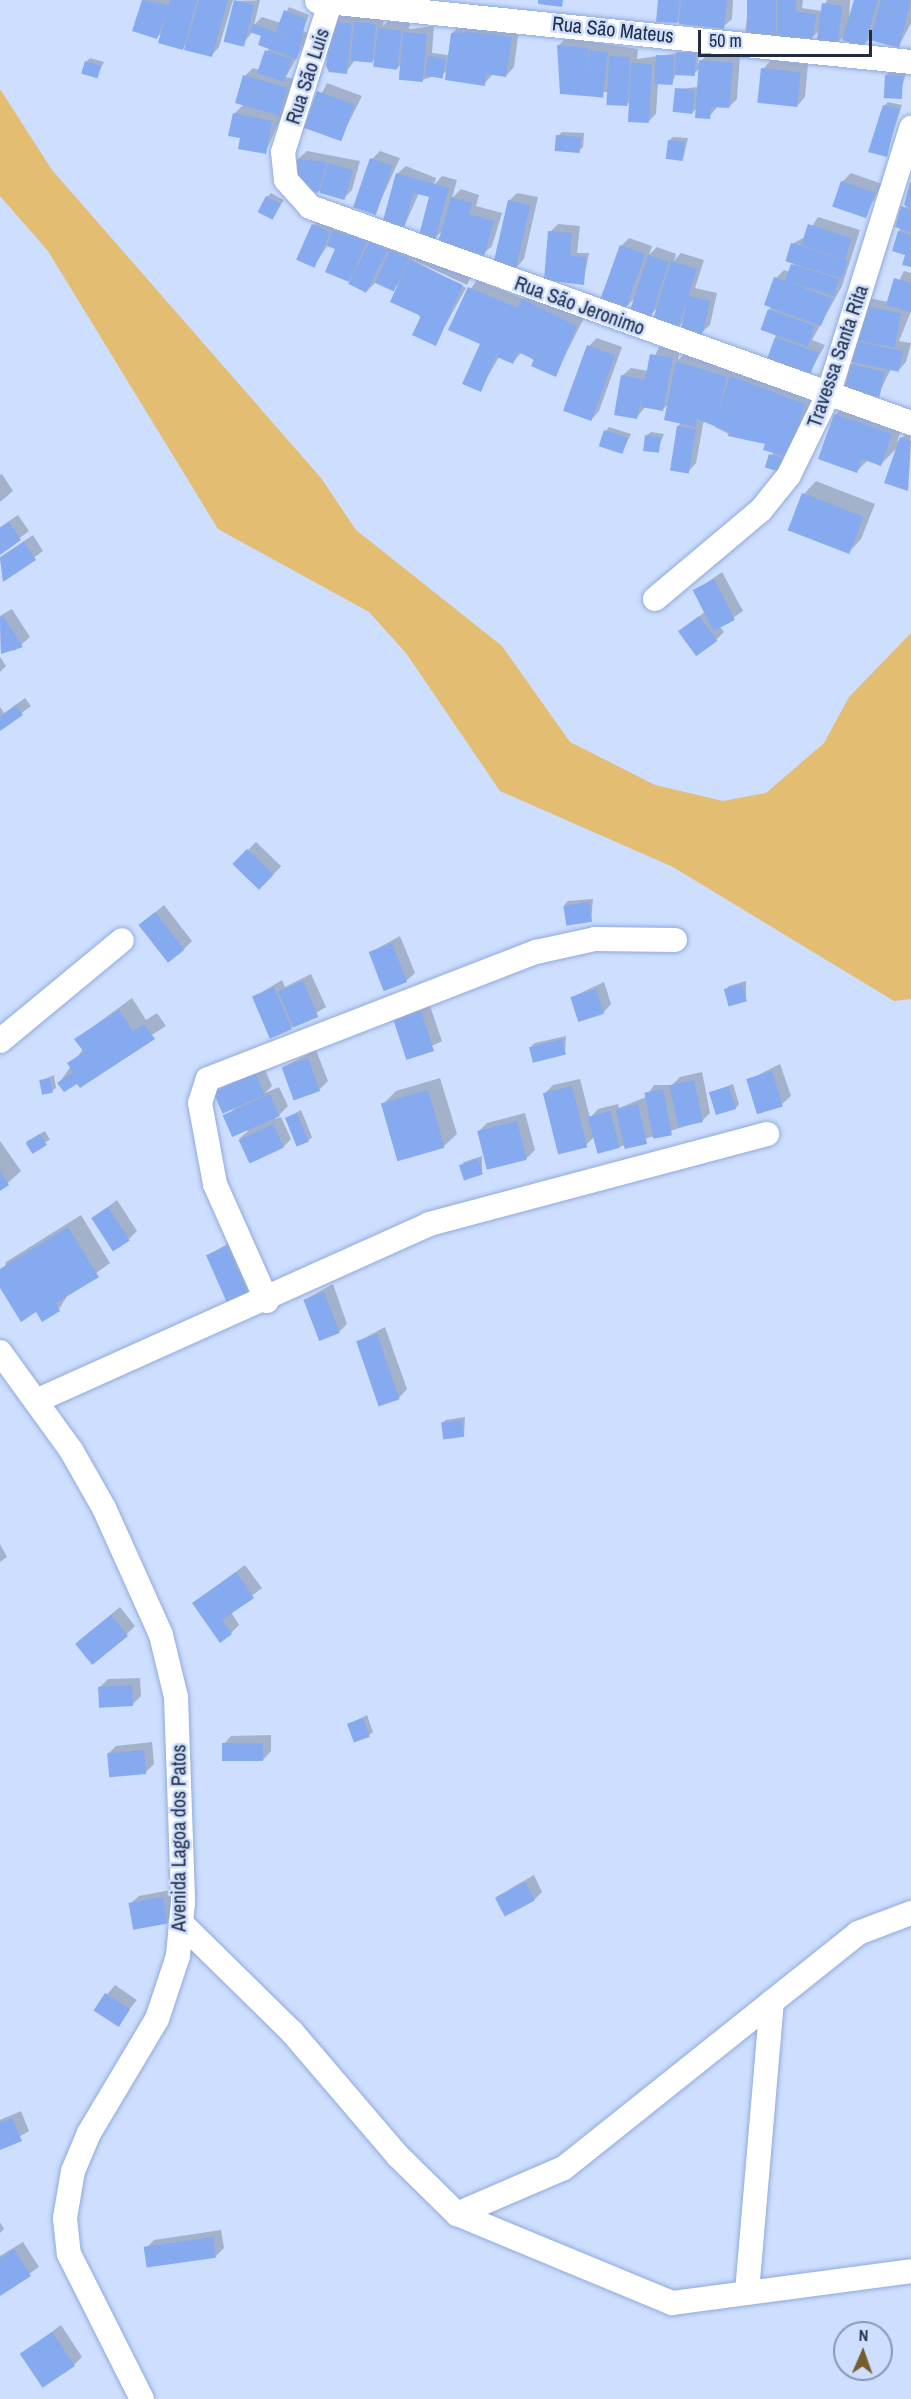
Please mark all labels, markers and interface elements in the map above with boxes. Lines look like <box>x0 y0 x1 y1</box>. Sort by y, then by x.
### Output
street label: Rua São Mateus <box>551 11 675 47</box>
scale bar <box>701 18 875 56</box>
street label: Rua São Luis <box>280 25 334 127</box>
text: 50 m <box>709 28 742 53</box>
street label: Rua São Jeronimo <box>512 270 648 340</box>
street label: Travessa Santa Rita <box>801 282 873 430</box>
street label: Avenida Lagoa dos Patos <box>166 1744 190 1932</box>
north arrow <box>833 2321 893 2381</box>
text: N <box>858 2324 869 2346</box>

